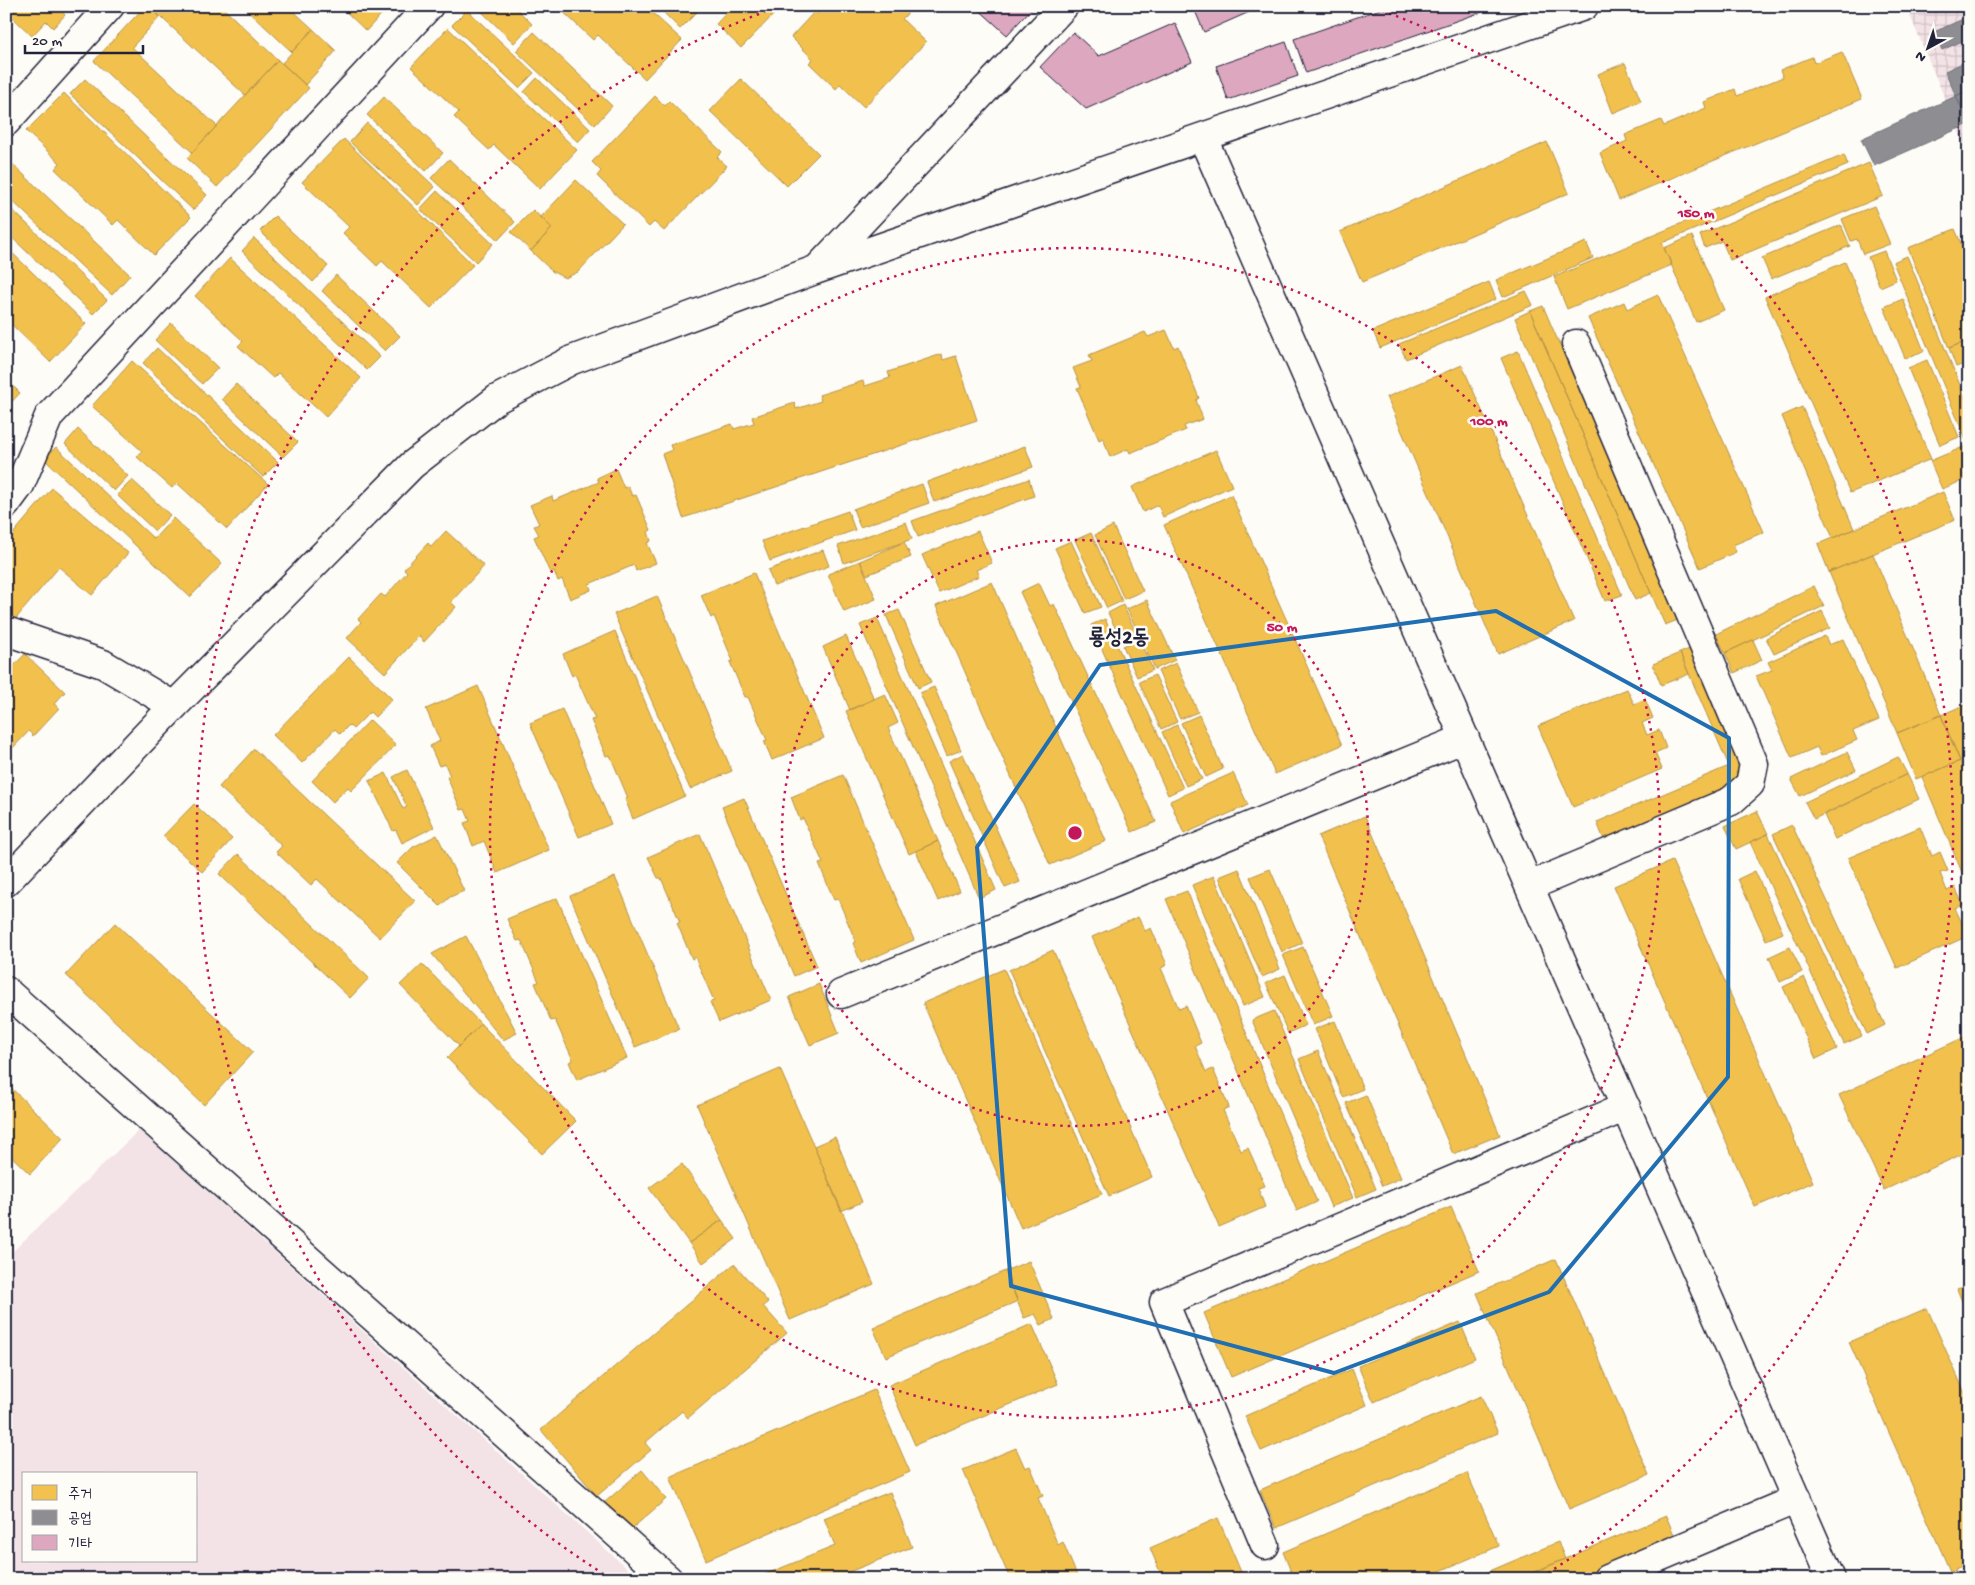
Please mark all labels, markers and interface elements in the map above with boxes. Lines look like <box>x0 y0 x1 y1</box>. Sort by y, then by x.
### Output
scale bar <box>25 22 142 54</box>
north arrow <box>1902 22 1952 72</box>
text: 20 m <box>32 33 62 51</box>
text: N <box>1912 47 1930 65</box>
text: 150 m <box>1677 205 1715 223</box>
text: 100 m <box>1469 413 1508 431</box>
text: 50 m <box>1267 619 1298 637</box>
district label: 룡성2동 <box>1089 626 1150 652</box>
centre of rings <box>1066 824 1084 842</box>
legend <box>22 1472 198 1562</box>
text: 주거 <box>68 1486 92 1504</box>
text: 공업 <box>68 1510 92 1528</box>
text: 기타 <box>68 1536 92 1554</box>

